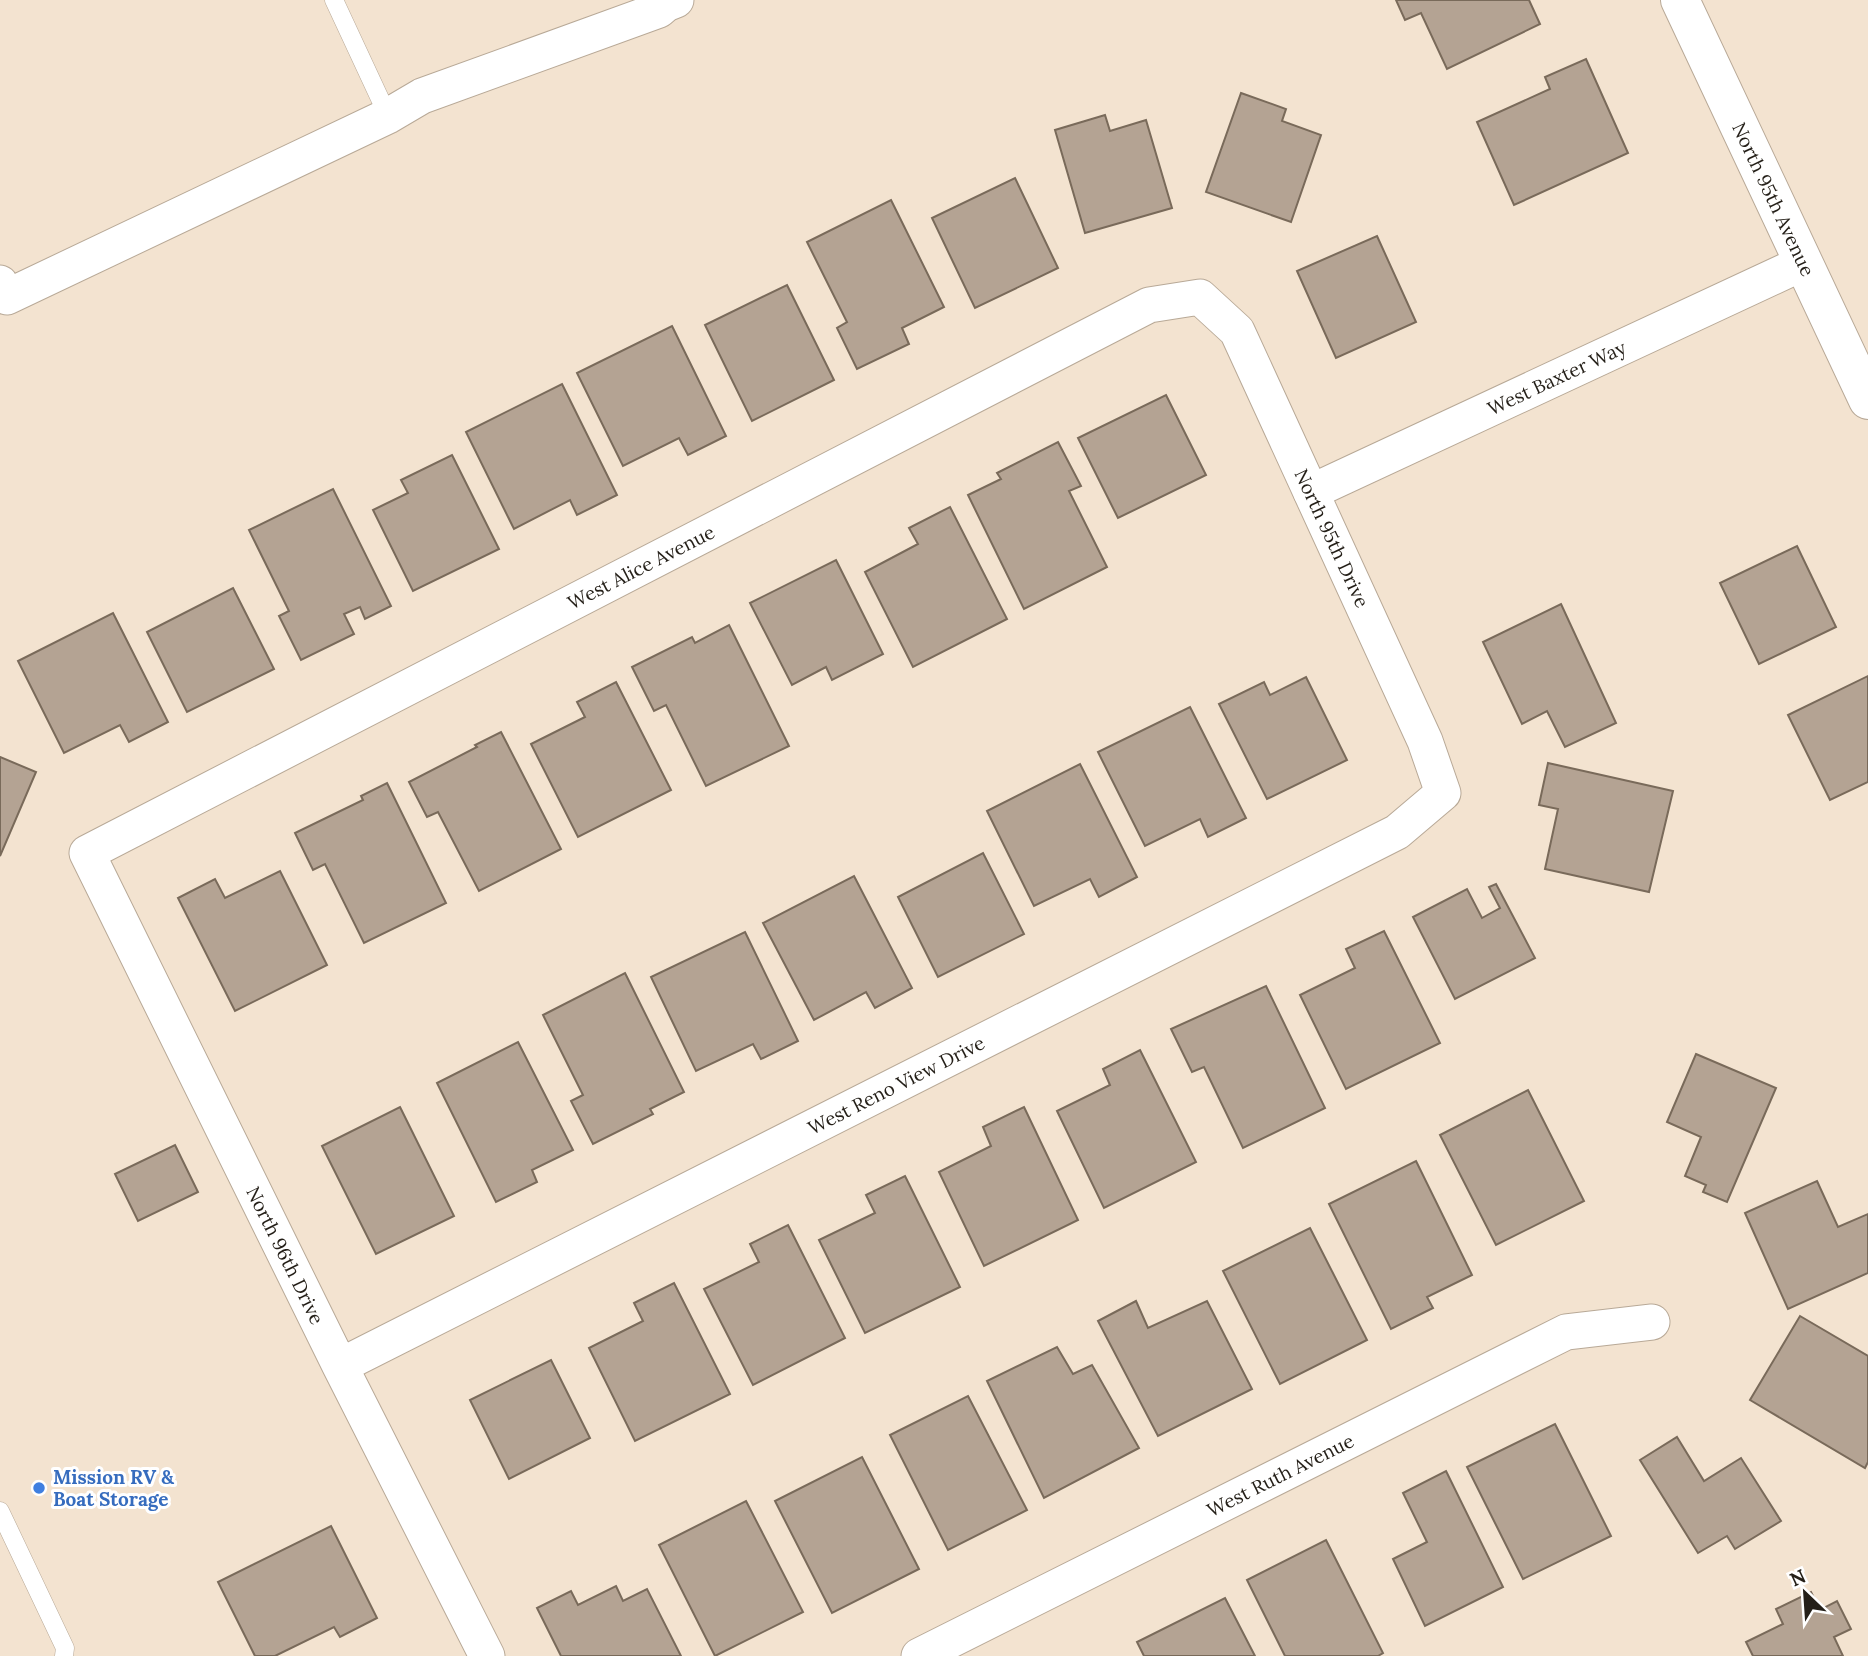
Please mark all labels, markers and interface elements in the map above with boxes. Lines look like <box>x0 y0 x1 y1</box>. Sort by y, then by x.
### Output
street label: North 95th Avenue <box>1727 118 1820 280</box>
street label: West Baxter Way <box>1484 335 1630 420</box>
street label: North 95th Drive <box>1289 465 1375 611</box>
street label: West Alice Avenue <box>563 520 719 614</box>
street label: West Reno View Drive <box>804 1030 988 1140</box>
street label: North 96th Drive <box>241 1182 329 1328</box>
street label: West Ruth Avenue <box>1203 1428 1358 1522</box>
place label: Mission RV & Boat Storage <box>53 1465 174 1511</box>
marker: Mission RV & Boat Storage <box>31 1480 47 1496</box>
north arrow <box>1770 1558 1840 1628</box>
text: N <box>1786 1563 1810 1592</box>

